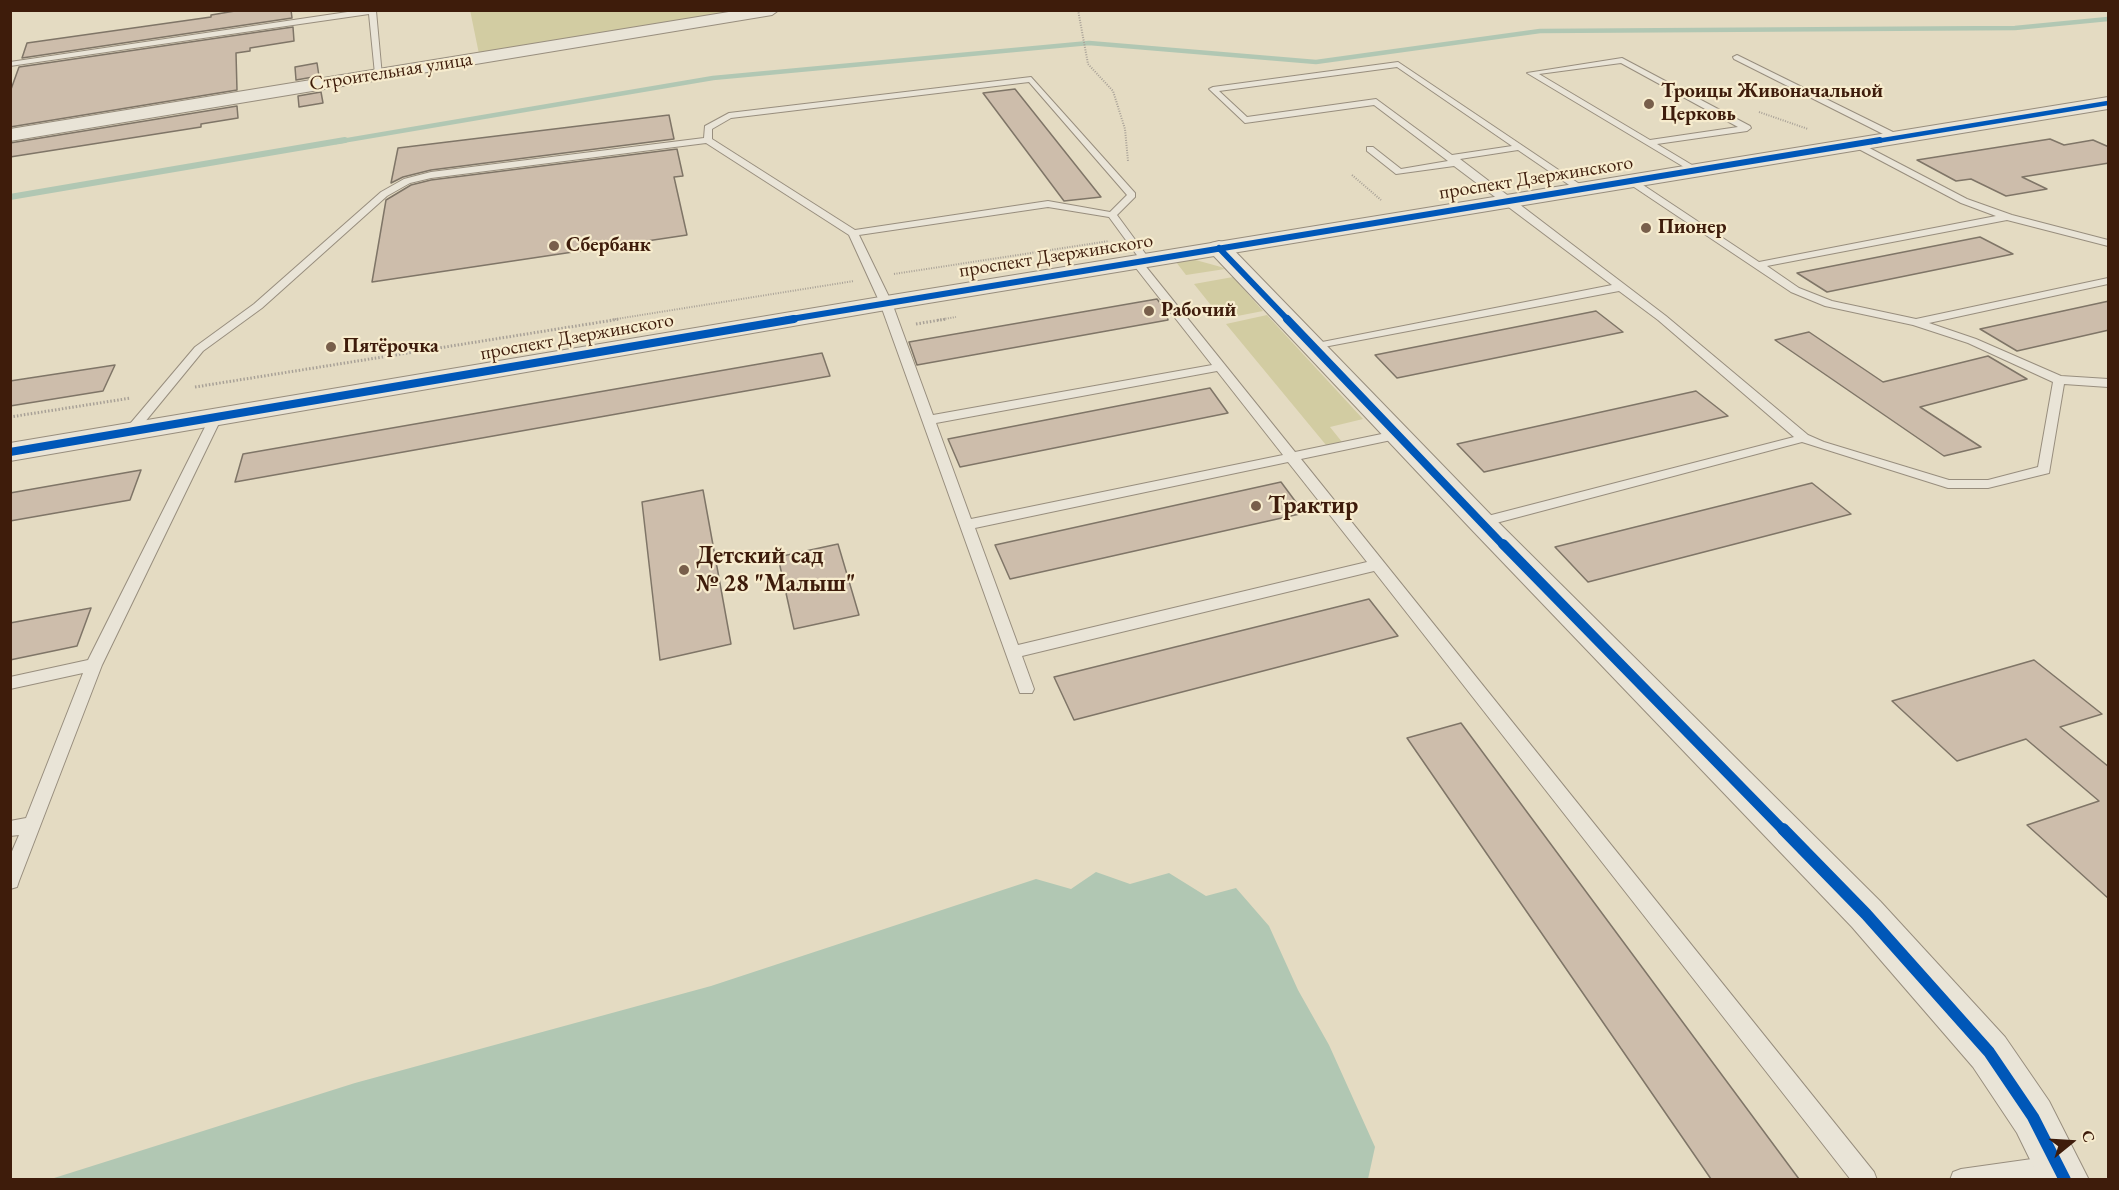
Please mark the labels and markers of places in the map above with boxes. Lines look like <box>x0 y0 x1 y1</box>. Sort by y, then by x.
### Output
place label: Троицы Живоначальной Церковь <box>1661 80 1883 127</box>
marker: Троицы Живоначальной Церковь <box>1642 97 1656 111</box>
place label: Пионер <box>1658 216 1727 240</box>
marker: Пионер <box>1639 221 1653 235</box>
place label: Сбербанк <box>566 234 651 258</box>
marker: Сбербанк <box>547 239 561 253</box>
place label: Рабочий <box>1161 299 1236 323</box>
marker: Рабочий <box>1142 304 1156 318</box>
place label: Пятёрочка <box>343 335 439 359</box>
marker: Пятёрочка <box>324 340 338 354</box>
place label: Трактир <box>1268 492 1358 520</box>
marker: Трактир <box>1249 499 1263 513</box>
place label: Детский сад № 28 "Малыш" <box>696 542 856 598</box>
marker: Детский сад № 28 "Малыш" <box>677 563 691 577</box>

